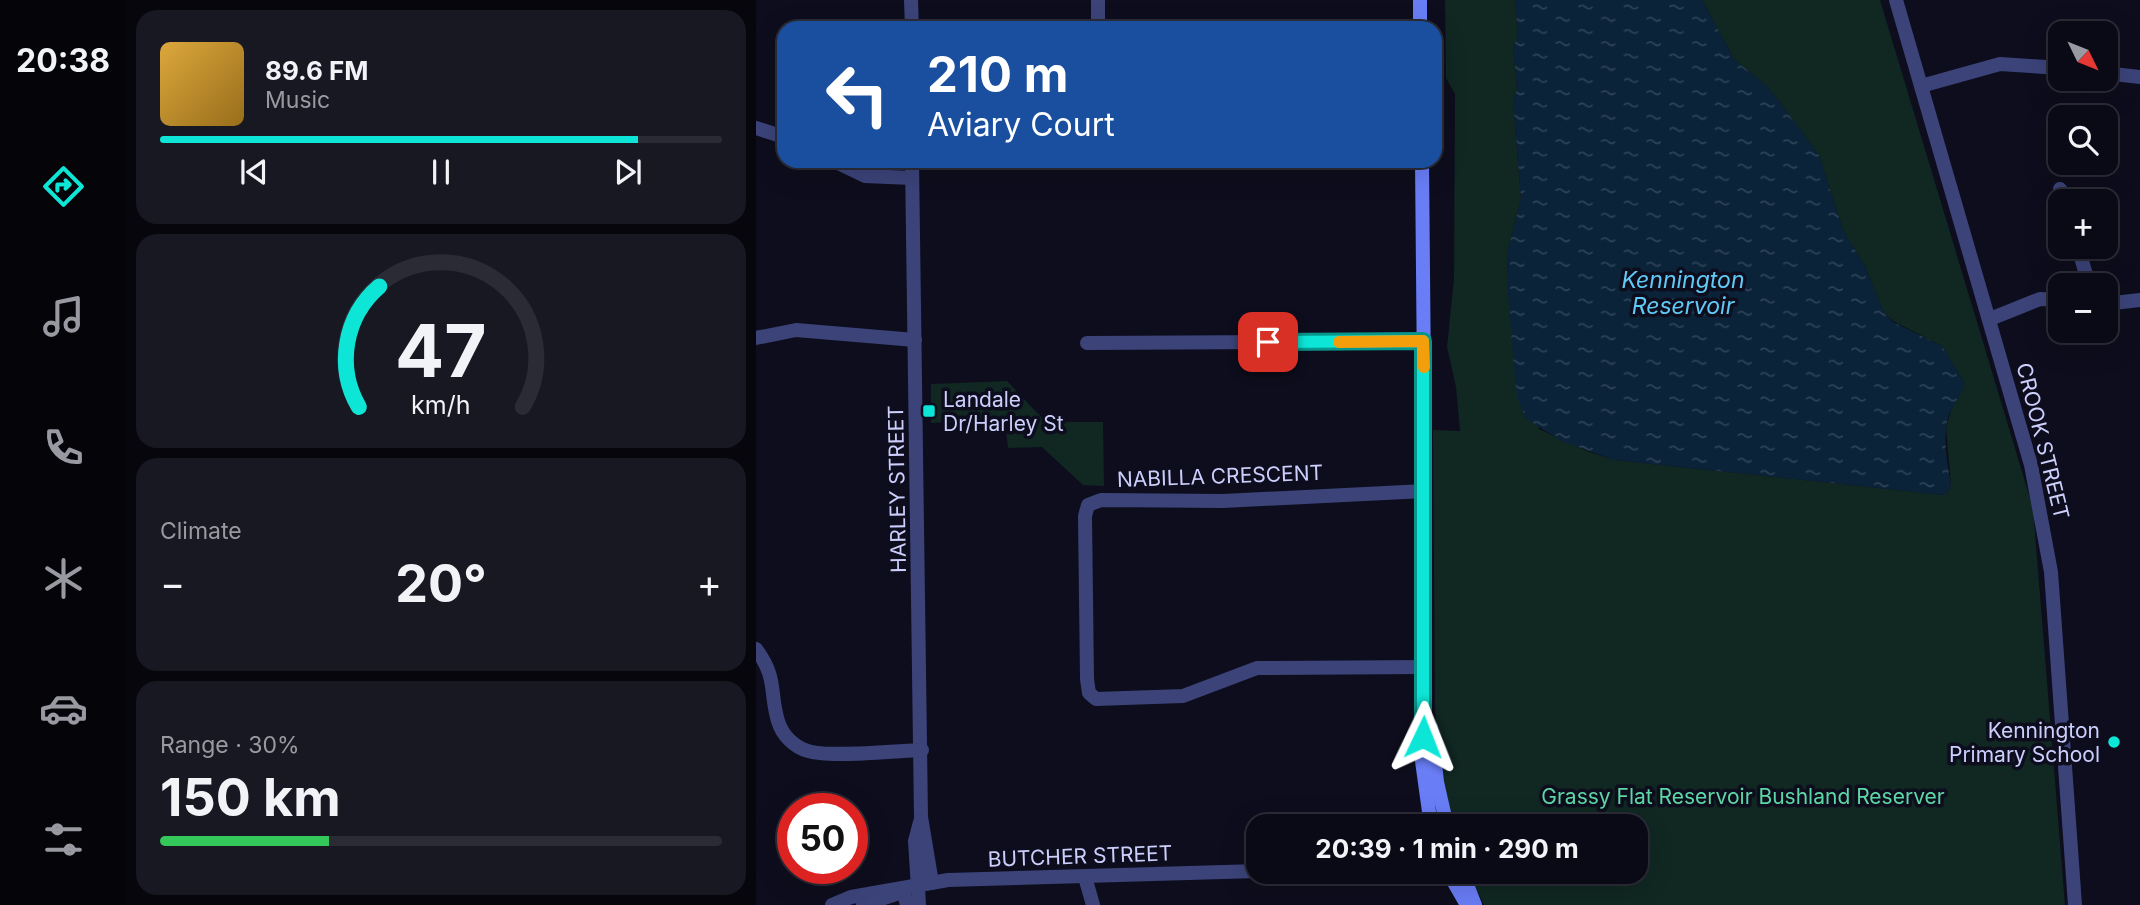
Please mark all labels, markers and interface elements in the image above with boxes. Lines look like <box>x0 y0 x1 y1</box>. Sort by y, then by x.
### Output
north arrow <box>2048 21 2118 91</box>
map controls <box>2048 21 2118 343</box>
text: 20:38 <box>16 41 110 80</box>
text: 210 m <box>927 45 1068 104</box>
icon: left <box>812 49 903 140</box>
text: 89.6 FM <box>265 55 369 86</box>
text: Music <box>265 86 330 114</box>
text: Aviary Court <box>927 105 1115 144</box>
button: search <box>2048 105 2118 175</box>
icon: previous <box>235 153 273 191</box>
icon: pause <box>422 153 460 191</box>
icon: next <box>609 153 647 191</box>
icon: directions <box>39 162 88 211</box>
button: + <box>2048 189 2118 259</box>
water label: Kennington Reservoir <box>1622 266 1745 320</box>
button: − <box>2048 273 2118 343</box>
icon: music <box>39 292 88 341</box>
text: 47 <box>395 306 487 395</box>
pin <box>1238 312 1298 372</box>
icon: arrive <box>1249 323 1287 361</box>
street label: CROOK STREET <box>2011 360 2075 522</box>
place label: Landale Dr/Harley St <box>943 387 1064 436</box>
text: km/h <box>411 389 471 419</box>
marker: Landale Dr/Harley St <box>921 403 937 419</box>
street label: HARLEY STREET <box>883 405 911 573</box>
icon: phone <box>39 423 88 472</box>
street label: NABILLA CRESCENT <box>1117 460 1323 492</box>
text: Climate <box>160 517 242 545</box>
text: 20° <box>395 552 487 615</box>
icon: climate <box>39 554 88 603</box>
text: − <box>160 560 185 606</box>
text: + <box>697 560 722 606</box>
icon: car <box>39 684 88 733</box>
position arrow <box>1386 700 1460 774</box>
place label: Kennington Primary School <box>1949 718 2100 767</box>
text: Range · 30% <box>160 731 300 759</box>
marker: Kennington Primary School <box>2106 734 2122 750</box>
text: 150 km <box>160 766 341 829</box>
park label: Grassy Flat Reservoir Bushland Reserver <box>1541 784 1945 809</box>
speed limit sign: 50 <box>777 793 868 884</box>
icon: filters <box>39 815 88 864</box>
text: 20:39 · 1 min · 290 m <box>1315 833 1579 864</box>
street label: BUTCHER STREET <box>987 840 1173 872</box>

